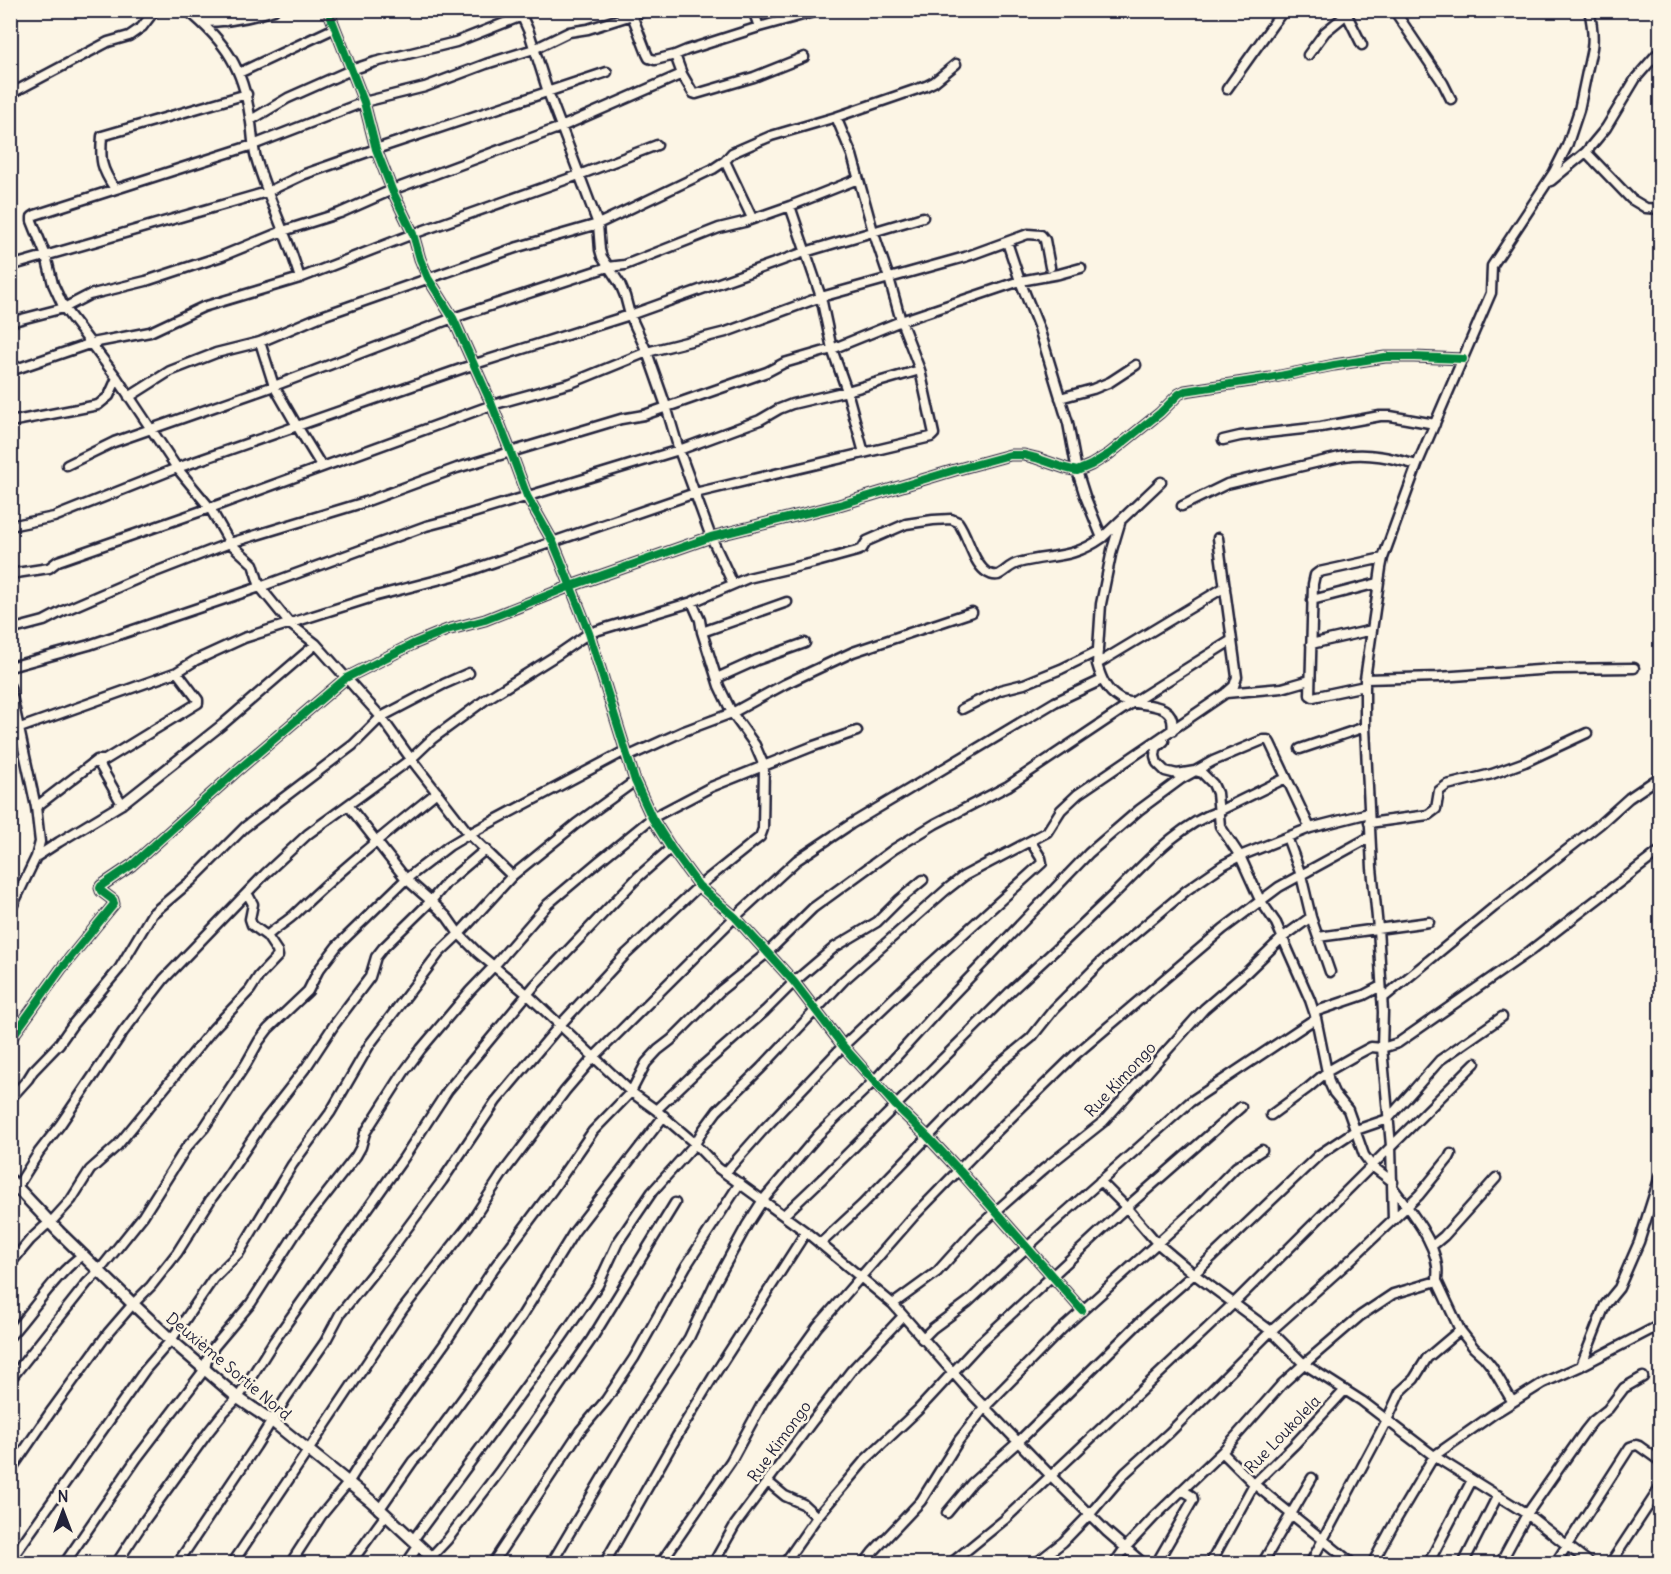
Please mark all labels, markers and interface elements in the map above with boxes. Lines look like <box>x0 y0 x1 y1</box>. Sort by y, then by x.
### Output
street label: Rue Kimongo <box>1080 1037 1160 1121</box>
street label: Deuxième Sortie Nord <box>162 1308 296 1424</box>
street label: Rue Loukolela <box>1240 1391 1324 1477</box>
street label: Rue Kimongo <box>743 1397 815 1485</box>
north arrow <box>33 1481 93 1541</box>
text: N <box>57 1486 69 1506</box>

